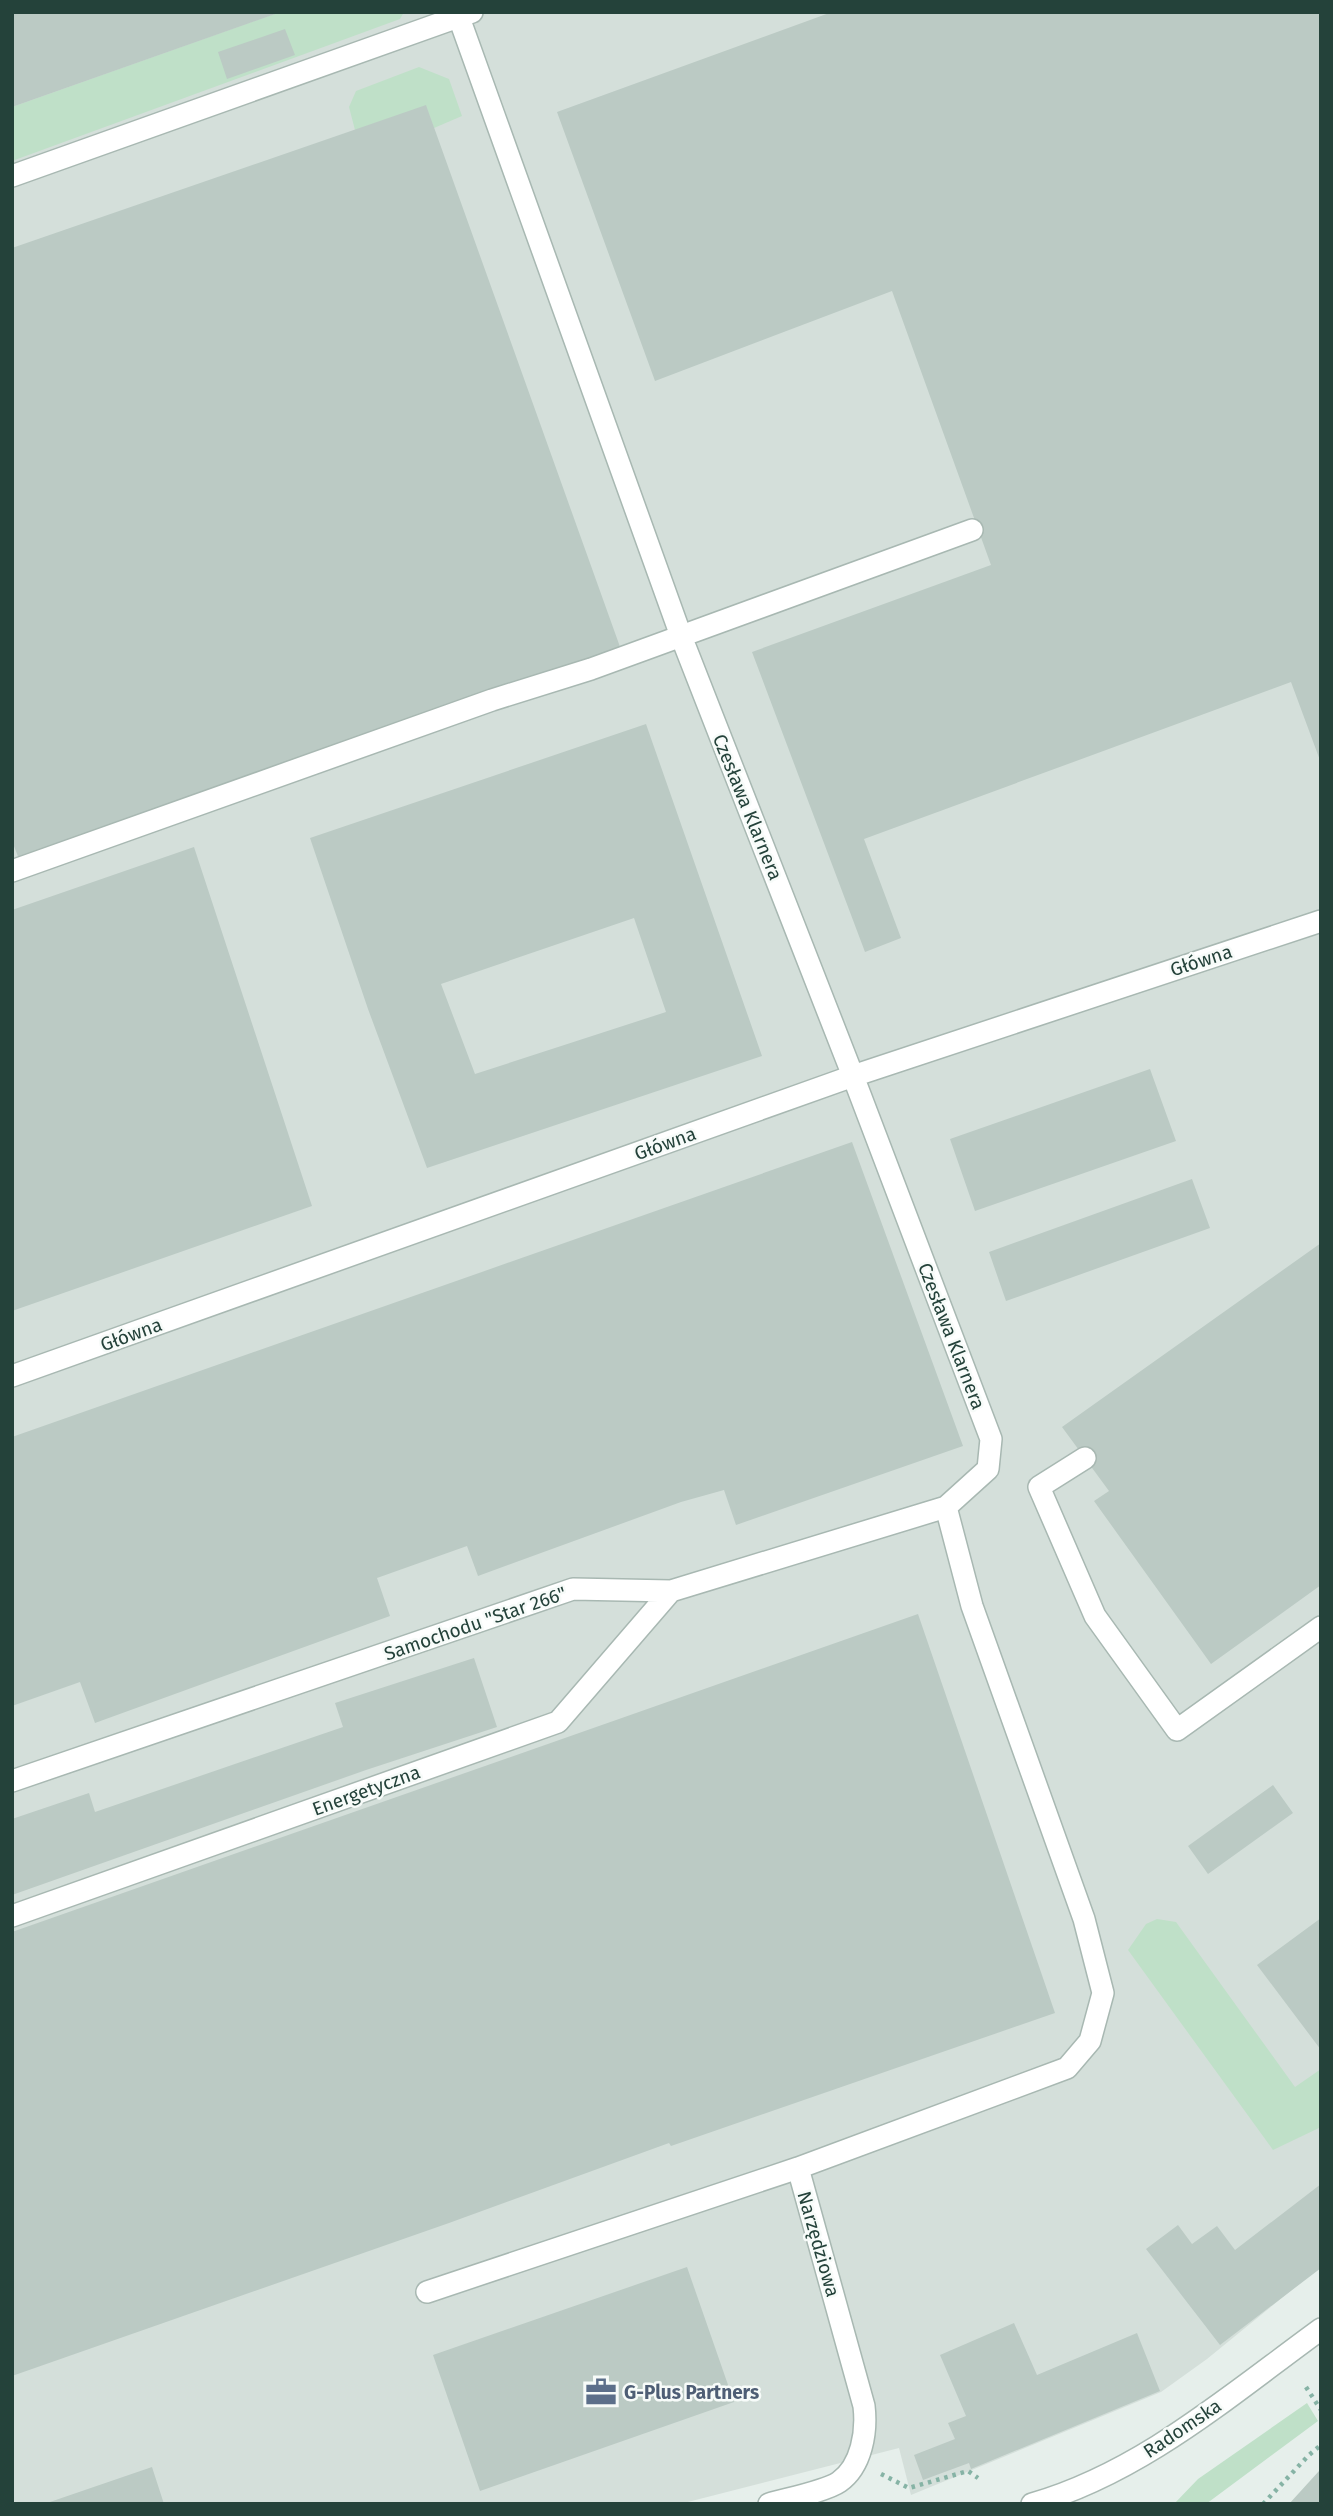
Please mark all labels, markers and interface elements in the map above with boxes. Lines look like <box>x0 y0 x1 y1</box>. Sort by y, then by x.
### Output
street label: Czesława Klarnera <box>708 731 787 883</box>
street label: Główna <box>1167 940 1235 981</box>
street label: Główna <box>631 1122 699 1165</box>
street label: Czesława Klarnera <box>913 1260 990 1413</box>
street label: Główna <box>97 1313 165 1356</box>
street label: Samochodu "Star 266" <box>381 1581 569 1665</box>
street label: Energetyczna <box>309 1760 423 1821</box>
street label: Narzędziowa <box>792 2189 845 2300</box>
office icon: G-Plus Partners <box>584 2375 618 2409</box>
place label: G-Plus Partners <box>624 2381 759 2404</box>
street label: Radomska <box>1139 2394 1226 2463</box>

